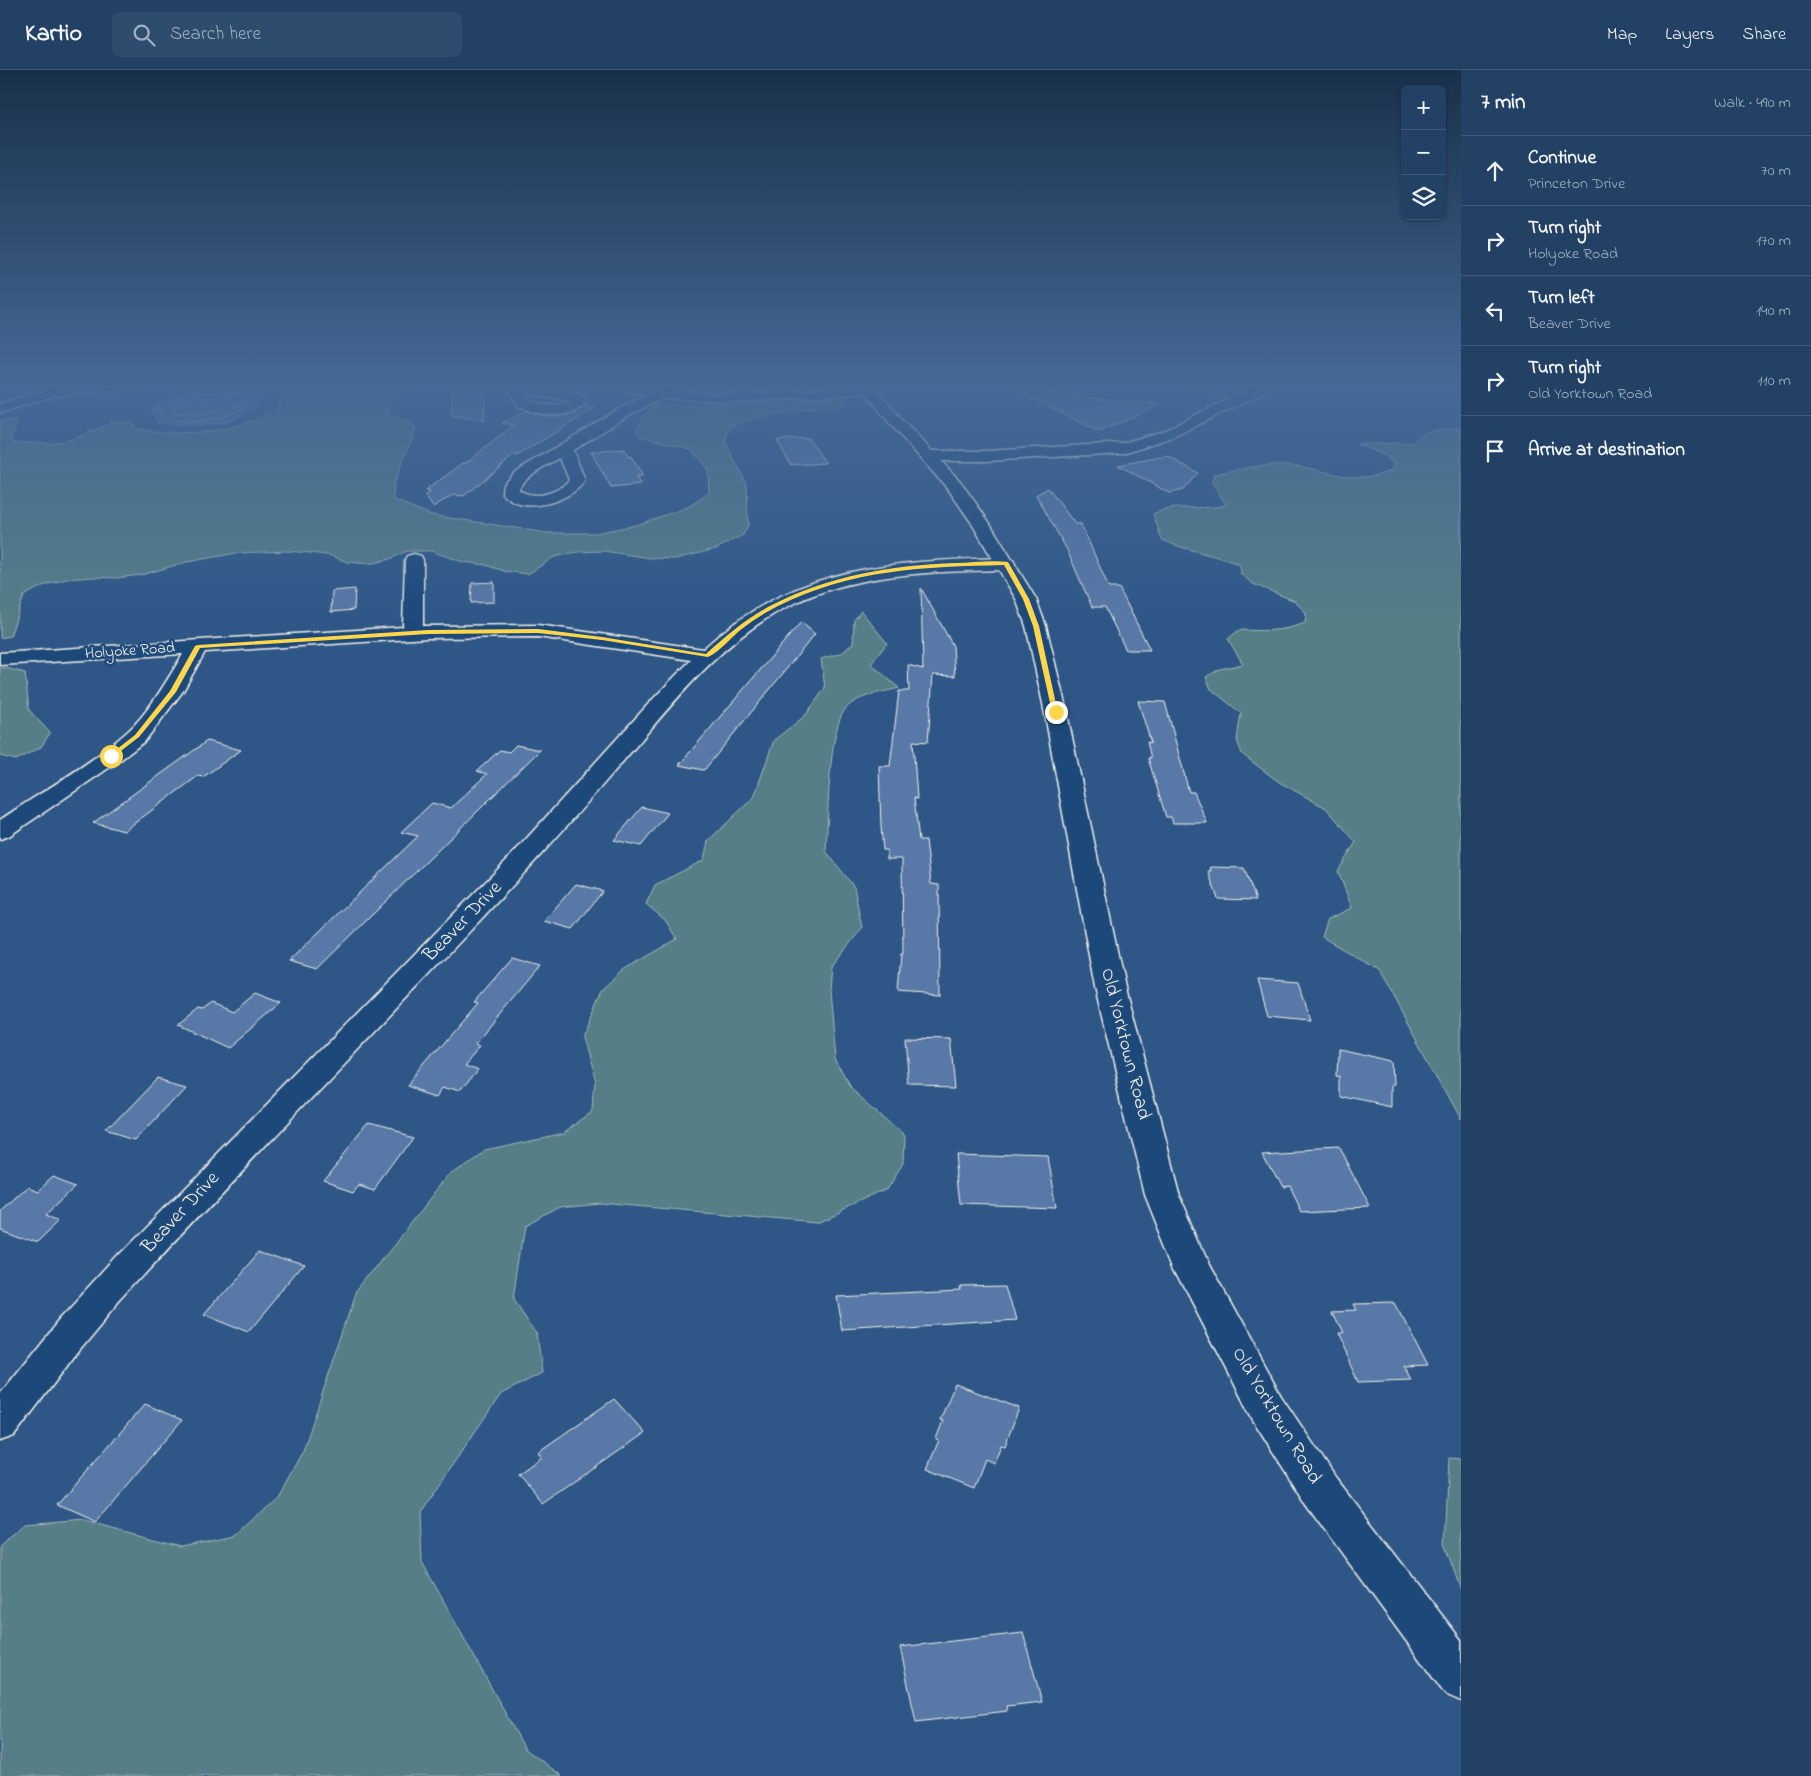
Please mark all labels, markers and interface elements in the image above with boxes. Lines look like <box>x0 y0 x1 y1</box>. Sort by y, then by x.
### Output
search box <box>112 12 462 57</box>
text: Kartio <box>25 17 82 52</box>
icon: search <box>130 21 158 49</box>
text: Search here <box>170 21 261 48</box>
text: Map <box>1607 22 1637 48</box>
text: Layers <box>1665 22 1715 48</box>
text: Share <box>1743 22 1786 48</box>
map controls <box>1401 85 1446 220</box>
button: + <box>1401 85 1446 130</box>
text: 7 min <box>1481 88 1525 118</box>
text: Walk · 490 m <box>1714 91 1791 115</box>
button: − <box>1401 130 1446 175</box>
text: Continue <box>1528 145 1596 172</box>
icon: ahead <box>1481 157 1509 185</box>
text: 70 m <box>1761 159 1791 183</box>
text: Princeton Drive <box>1528 172 1625 196</box>
button: layers <box>1401 175 1446 220</box>
text: Turn right <box>1528 215 1601 242</box>
icon: right <box>1481 227 1509 255</box>
text: 170 m <box>1756 229 1791 253</box>
text: Holyoke Road <box>1528 242 1618 266</box>
text: Turn left <box>1528 285 1595 312</box>
icon: left <box>1481 297 1509 325</box>
text: 140 m <box>1756 299 1791 323</box>
text: Beaver Drive <box>1528 312 1611 336</box>
text: Turn right <box>1528 355 1601 382</box>
icon: right <box>1481 367 1509 395</box>
text: 110 m <box>1757 369 1791 393</box>
text: Old Yorktown Road <box>1528 382 1652 406</box>
icon: arrive <box>1481 437 1509 465</box>
text: Arrive at destination <box>1528 437 1685 464</box>
street label: Holyoke Road <box>84 636 176 666</box>
route end <box>1045 701 1068 724</box>
route start <box>100 745 123 768</box>
street label: Beaver Drive <box>416 875 509 970</box>
street label: Old Yorktown Road <box>1092 965 1158 1123</box>
street label: Beaver Drive <box>134 1165 227 1261</box>
street label: Old Yorktown Road <box>1224 1342 1328 1490</box>

